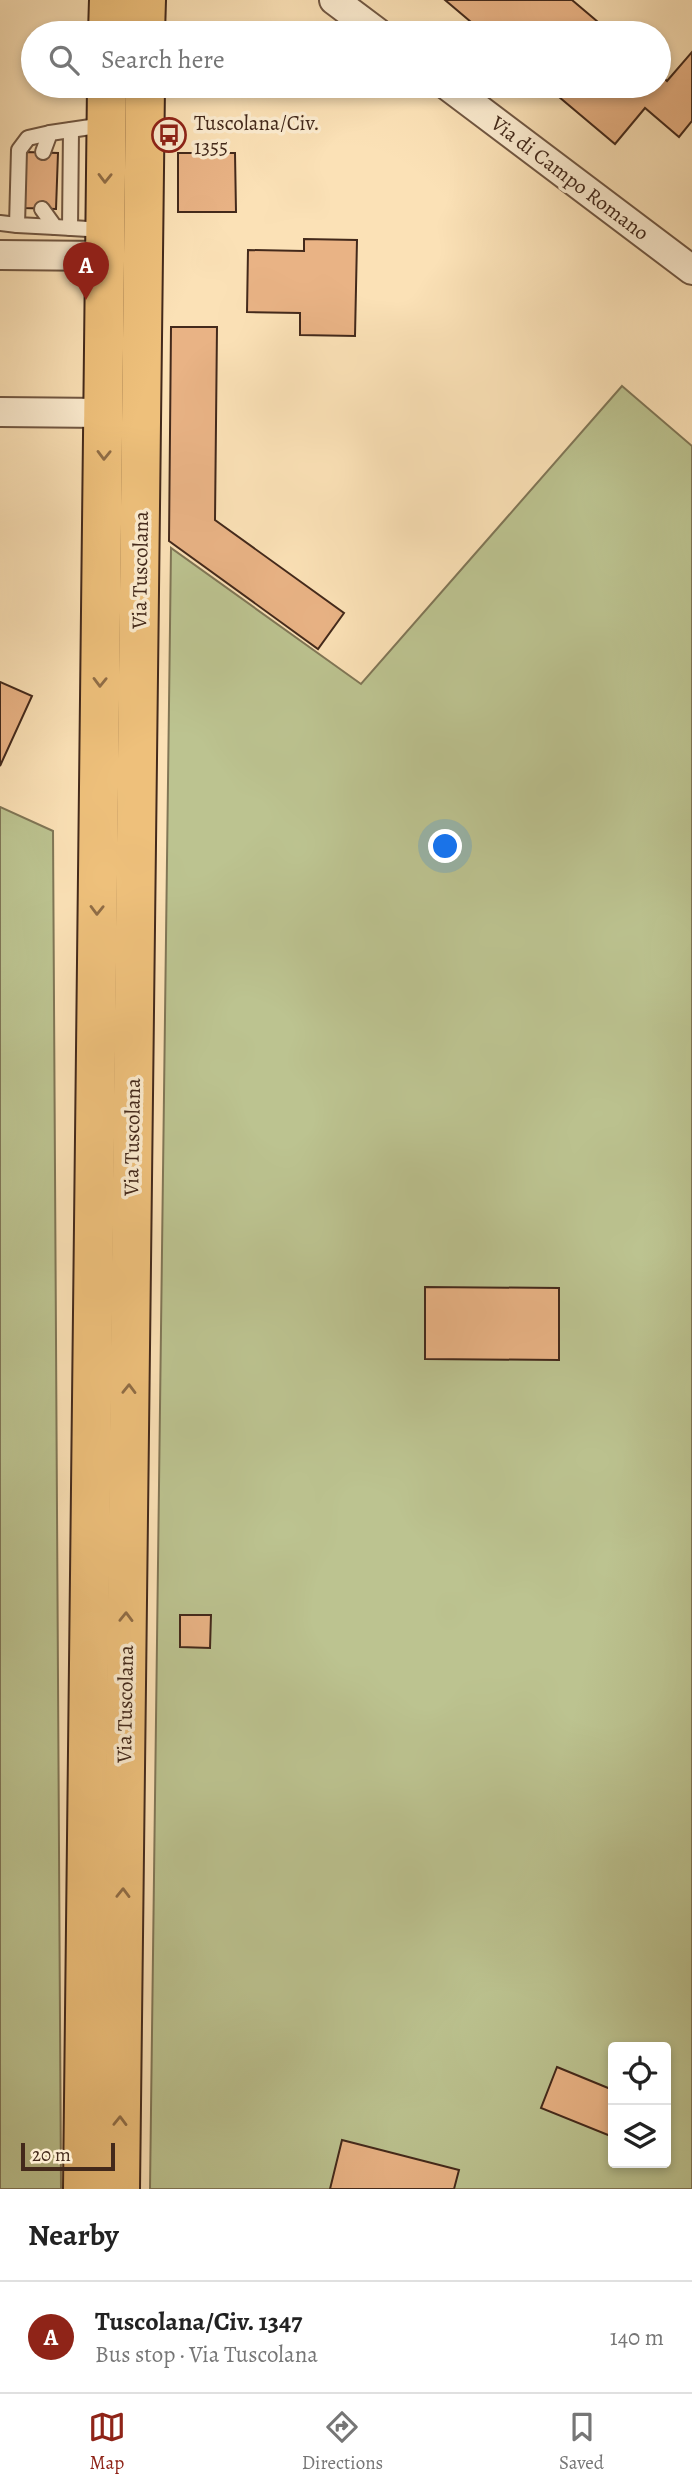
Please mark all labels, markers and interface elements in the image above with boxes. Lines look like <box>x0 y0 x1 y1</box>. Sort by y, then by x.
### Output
search box <box>21 21 671 98</box>
icon: search <box>45 41 83 79</box>
text: Search here <box>101 42 225 77</box>
place label: Tuscolana/Civ. 1355 <box>194 109 320 161</box>
street label: Via di Campo Romano <box>484 109 655 247</box>
bus stop icon: Tuscolana/Civ. 1355 <box>150 116 188 154</box>
one-way arrow <box>97 174 113 184</box>
pin: A <box>63 242 109 300</box>
one-way arrow <box>96 450 111 461</box>
street label: Via Tuscolana <box>125 511 155 630</box>
one-way arrow <box>92 678 108 688</box>
your location <box>428 829 462 863</box>
one-way arrow <box>89 905 105 916</box>
street label: Via Tuscolana <box>117 1078 147 1197</box>
one-way arrow <box>121 1384 137 1394</box>
one-way arrow <box>119 1611 134 1622</box>
street label: Via Tuscolana <box>110 1645 140 1764</box>
one-way arrow <box>115 1888 131 1898</box>
map controls <box>608 2042 671 2168</box>
button: locate <box>608 2042 671 2105</box>
button: layers <box>608 2105 671 2168</box>
one-way arrow <box>113 2115 128 2126</box>
scale bar <box>21 2140 116 2172</box>
text: 20 m <box>32 2142 71 2168</box>
text: Nearby <box>28 2215 119 2255</box>
text: Tuscolana/Civ. 1347 <box>95 2304 302 2339</box>
text: A <box>44 2322 58 2353</box>
text: 140 m <box>610 2322 664 2353</box>
text: Bus stop · Via Tuscolana <box>95 2339 318 2370</box>
tab: Map <box>88 2408 126 2476</box>
tab: Directions <box>302 2408 383 2476</box>
tab: Saved <box>559 2408 604 2476</box>

